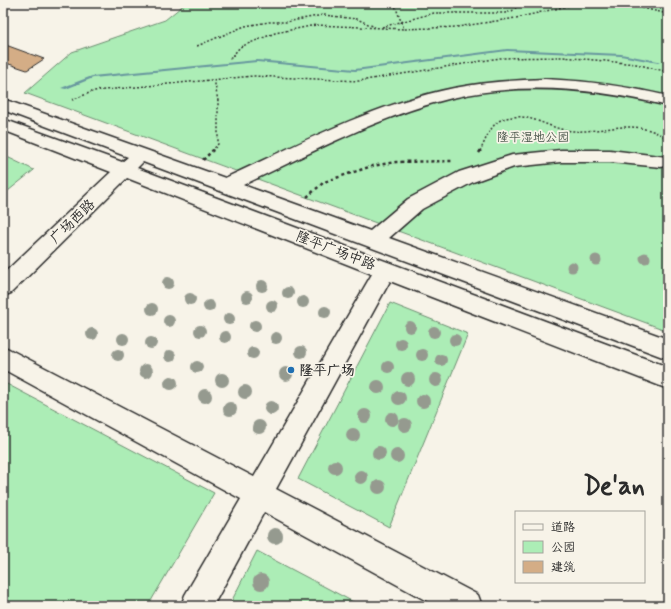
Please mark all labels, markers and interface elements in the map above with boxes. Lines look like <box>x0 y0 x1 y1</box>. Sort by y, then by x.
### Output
park label: 隆平湿地公园 <box>497 130 569 146</box>
street label: 广场西路 <box>46 196 99 248</box>
street label: 隆平广场中路 <box>293 227 378 274</box>
place label: 隆平广场 <box>299 362 355 380</box>
marker: 隆平广场 <box>286 365 296 375</box>
district label: De'an <box>583 470 645 504</box>
legend <box>515 511 645 583</box>
text: 道路 <box>551 520 575 536</box>
text: 公园 <box>551 540 575 556</box>
text: 建筑 <box>551 560 575 576</box>

